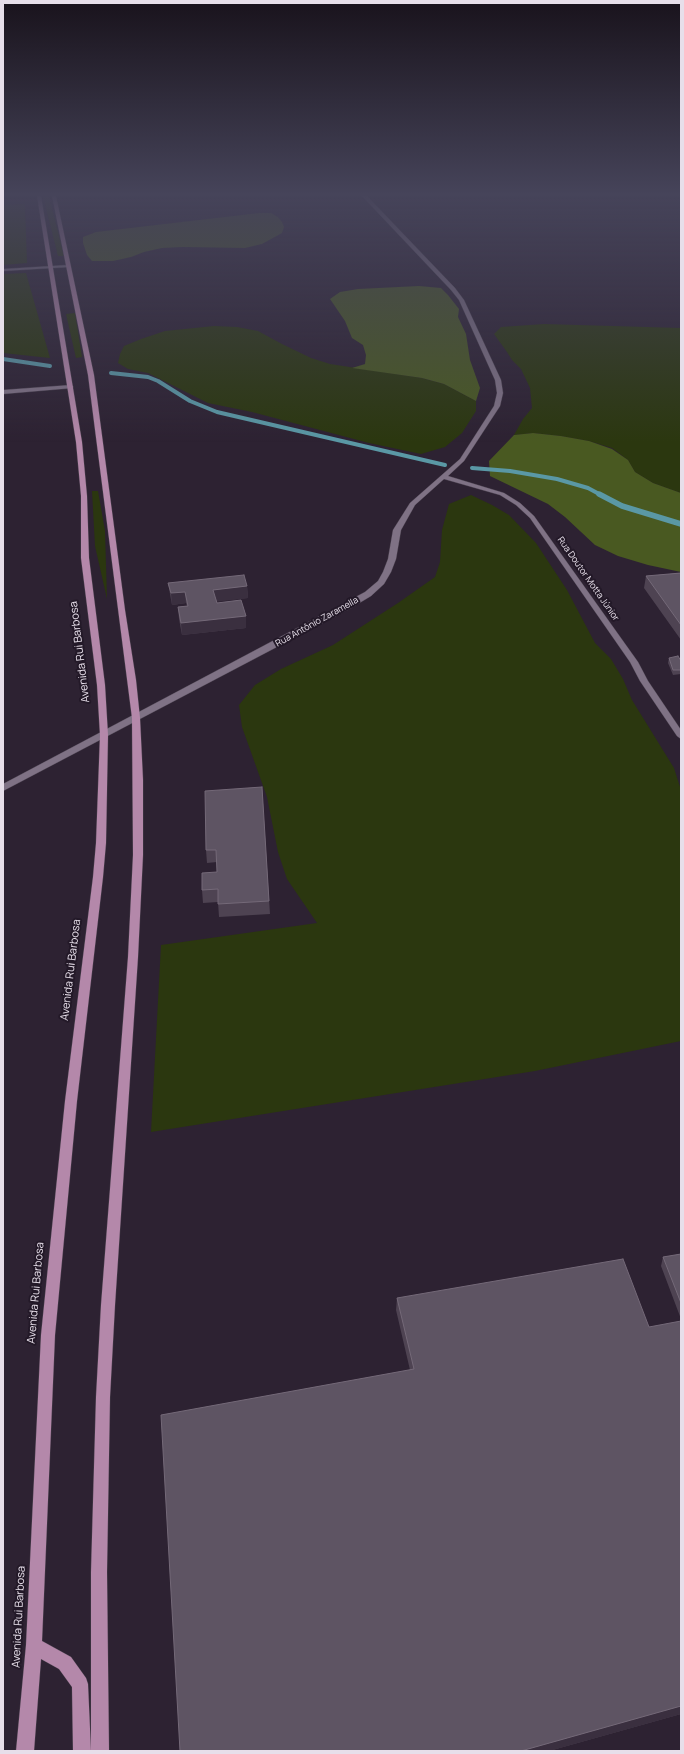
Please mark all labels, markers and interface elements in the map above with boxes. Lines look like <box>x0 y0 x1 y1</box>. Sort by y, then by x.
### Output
street label: Rua Doutor Motta Júnior <box>555 535 621 623</box>
street label: Rua Antônio Zaramella <box>274 595 360 649</box>
street label: Avenida Rui Barbosa <box>67 601 93 703</box>
street label: Avenida Rui Barbosa <box>58 919 84 1021</box>
street label: Avenida Rui Barbosa <box>25 1242 47 1344</box>
street label: Avenida Rui Barbosa <box>10 1566 28 1668</box>

